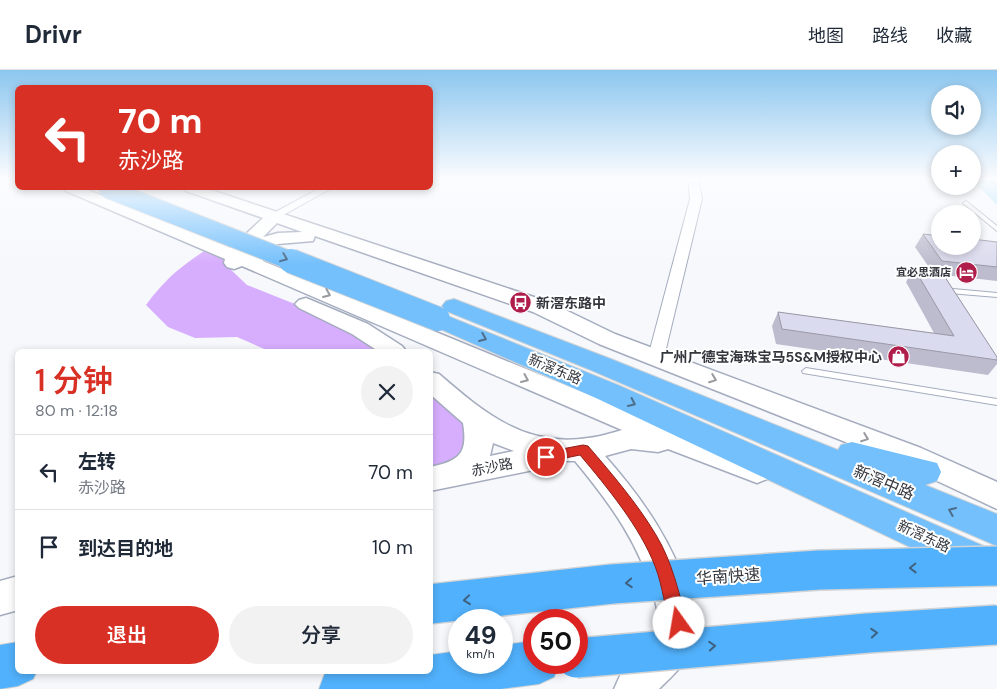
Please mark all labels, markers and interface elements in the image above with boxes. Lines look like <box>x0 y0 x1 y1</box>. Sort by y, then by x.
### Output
text: Drivr <box>25 19 82 50</box>
text: 地图 <box>808 24 844 48</box>
text: 路线 <box>872 24 908 48</box>
text: 收藏 <box>936 24 972 48</box>
map controls <box>931 85 981 255</box>
button: sound <box>931 85 981 135</box>
text: 70 m <box>118 98 202 144</box>
icon: left <box>35 105 100 170</box>
button: + <box>931 145 981 195</box>
text: 赤沙路 <box>118 146 184 175</box>
button: − <box>931 205 981 255</box>
one-way arrow <box>279 252 287 262</box>
hotel icon: 宜必思酒店 <box>955 260 979 284</box>
place label: 宜必思酒店 <box>896 265 951 279</box>
one-way arrow <box>322 288 331 299</box>
bus stop icon: 新滘东路中 <box>508 291 532 315</box>
place label: 新滘东路中 <box>536 294 606 312</box>
one-way arrow <box>478 332 487 342</box>
shop icon: 广州广德宝海珠宝马5S&M授权中心 <box>886 345 910 369</box>
place label: 广州广德宝海珠宝马5S&M授权中心 <box>659 348 882 366</box>
street label: 新滘东路 <box>526 350 584 388</box>
text: 1 分钟 <box>35 361 113 400</box>
button: close <box>361 366 413 418</box>
one-way arrow <box>520 372 529 383</box>
one-way arrow <box>709 373 717 383</box>
one-way arrow <box>627 396 636 407</box>
text: 80 m · 12:18 <box>35 400 118 421</box>
one-way arrow <box>860 432 869 442</box>
pin <box>525 436 567 478</box>
icon: arrive <box>532 443 560 471</box>
text: 左转 <box>78 449 116 474</box>
street label: 赤沙路 <box>470 454 514 480</box>
icon: left <box>35 458 63 486</box>
text: 70 m <box>368 460 413 485</box>
street label: 新滘中路 <box>850 460 917 505</box>
text: 赤沙路 <box>78 477 126 498</box>
one-way arrow <box>948 506 957 517</box>
street label: 新滘东路 <box>895 516 953 556</box>
icon: arrive <box>35 533 63 561</box>
text: 10 m <box>372 535 413 560</box>
text: 到达目的地 <box>78 536 173 561</box>
one-way arrow <box>909 563 917 573</box>
street label: 华南快速 <box>695 564 761 589</box>
one-way arrow <box>624 577 632 588</box>
one-way arrow <box>463 594 471 605</box>
position arrow <box>652 596 704 648</box>
button: 退出 <box>35 606 219 664</box>
button: 分享 <box>229 606 413 664</box>
speed limit sign: 50 <box>523 609 588 674</box>
text: 49 <box>464 619 497 652</box>
one-way arrow <box>870 627 878 638</box>
one-way arrow <box>708 641 716 652</box>
text: km/h <box>466 646 495 662</box>

